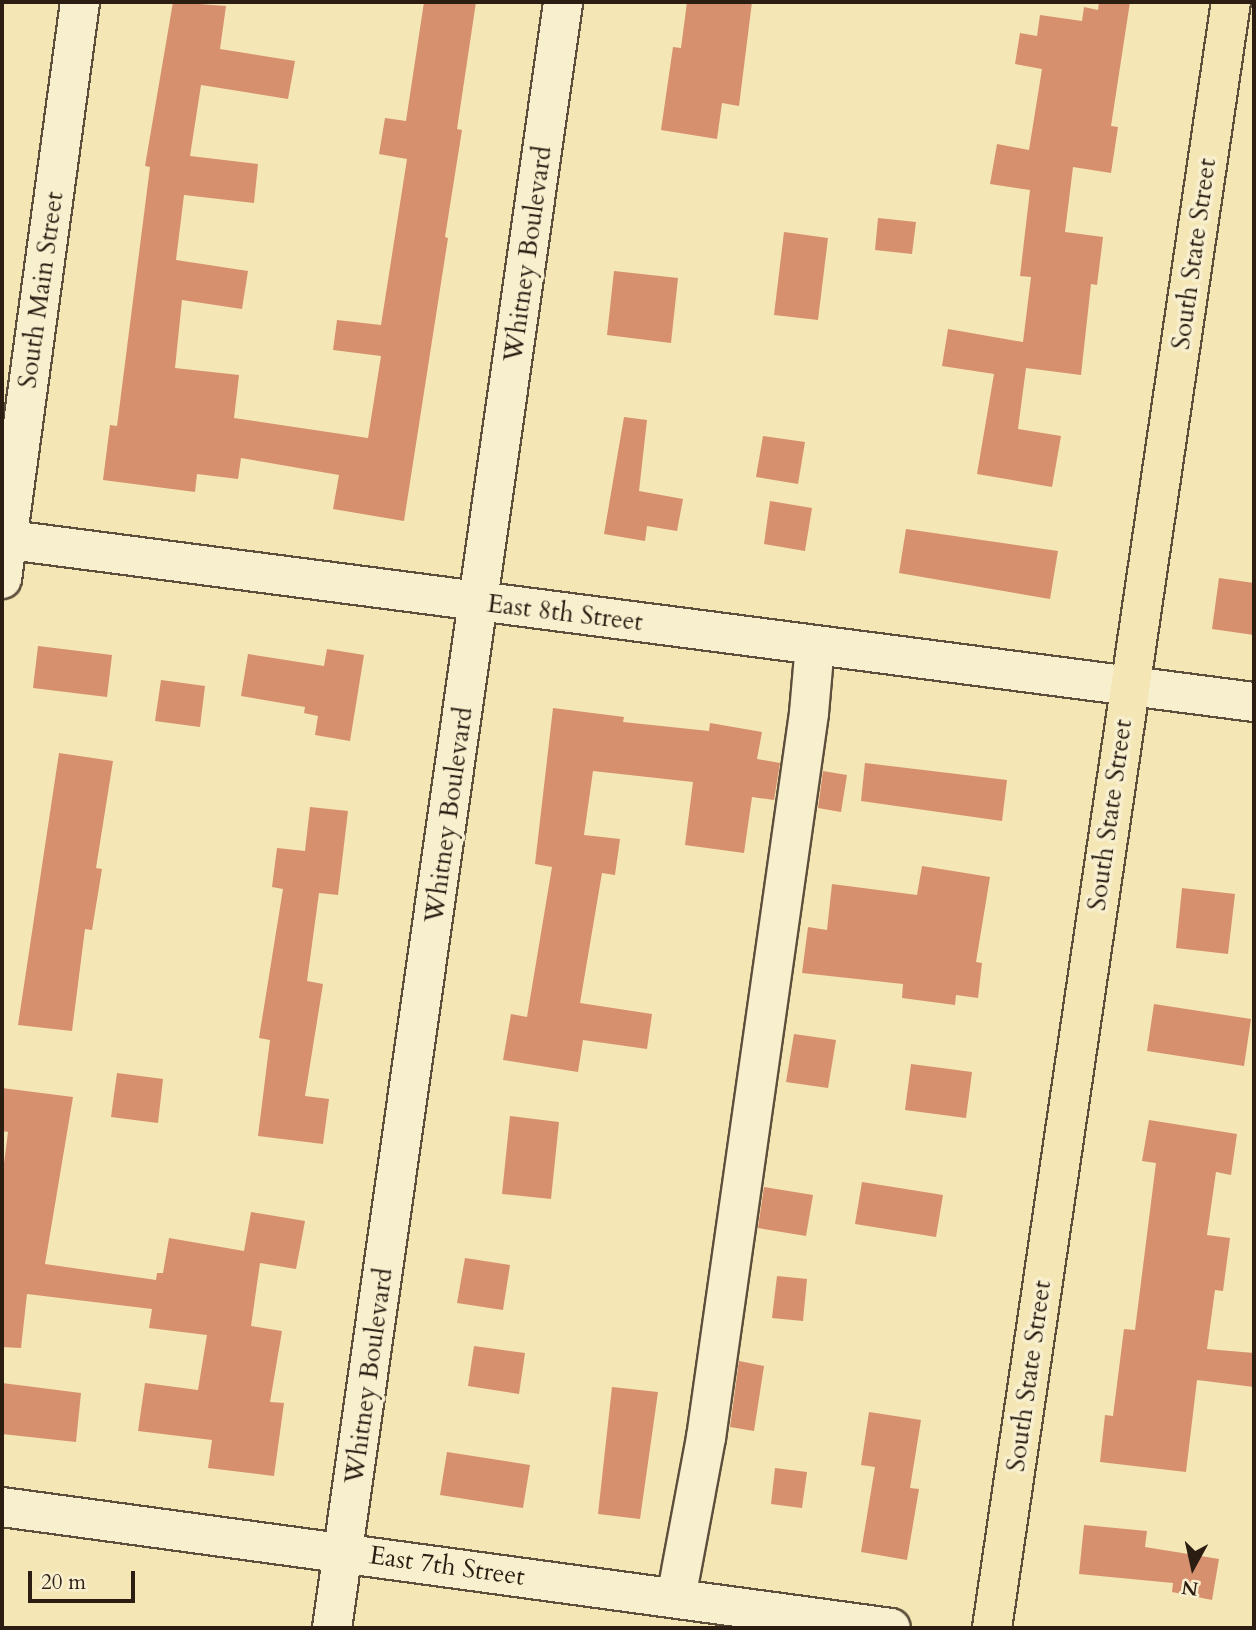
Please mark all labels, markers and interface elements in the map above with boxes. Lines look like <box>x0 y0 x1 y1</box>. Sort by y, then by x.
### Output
street label: Whitney Boulevard <box>497 144 559 364</box>
street label: South State Street <box>1165 156 1223 352</box>
street label: South Main Street <box>12 190 70 390</box>
street label: East 8th Street <box>485 588 645 638</box>
street label: Whitney Boulevard <box>418 705 480 925</box>
street label: South State Street <box>1081 717 1139 913</box>
street label: Whitney Boulevard <box>338 1266 400 1486</box>
street label: South State Street <box>1000 1278 1058 1474</box>
north arrow <box>1158 1532 1228 1602</box>
street label: East 7th Street <box>367 1540 527 1592</box>
scale bar <box>32 1556 138 1600</box>
text: 20 m <box>41 1568 86 1597</box>
text: N <box>1180 1574 1200 1602</box>

